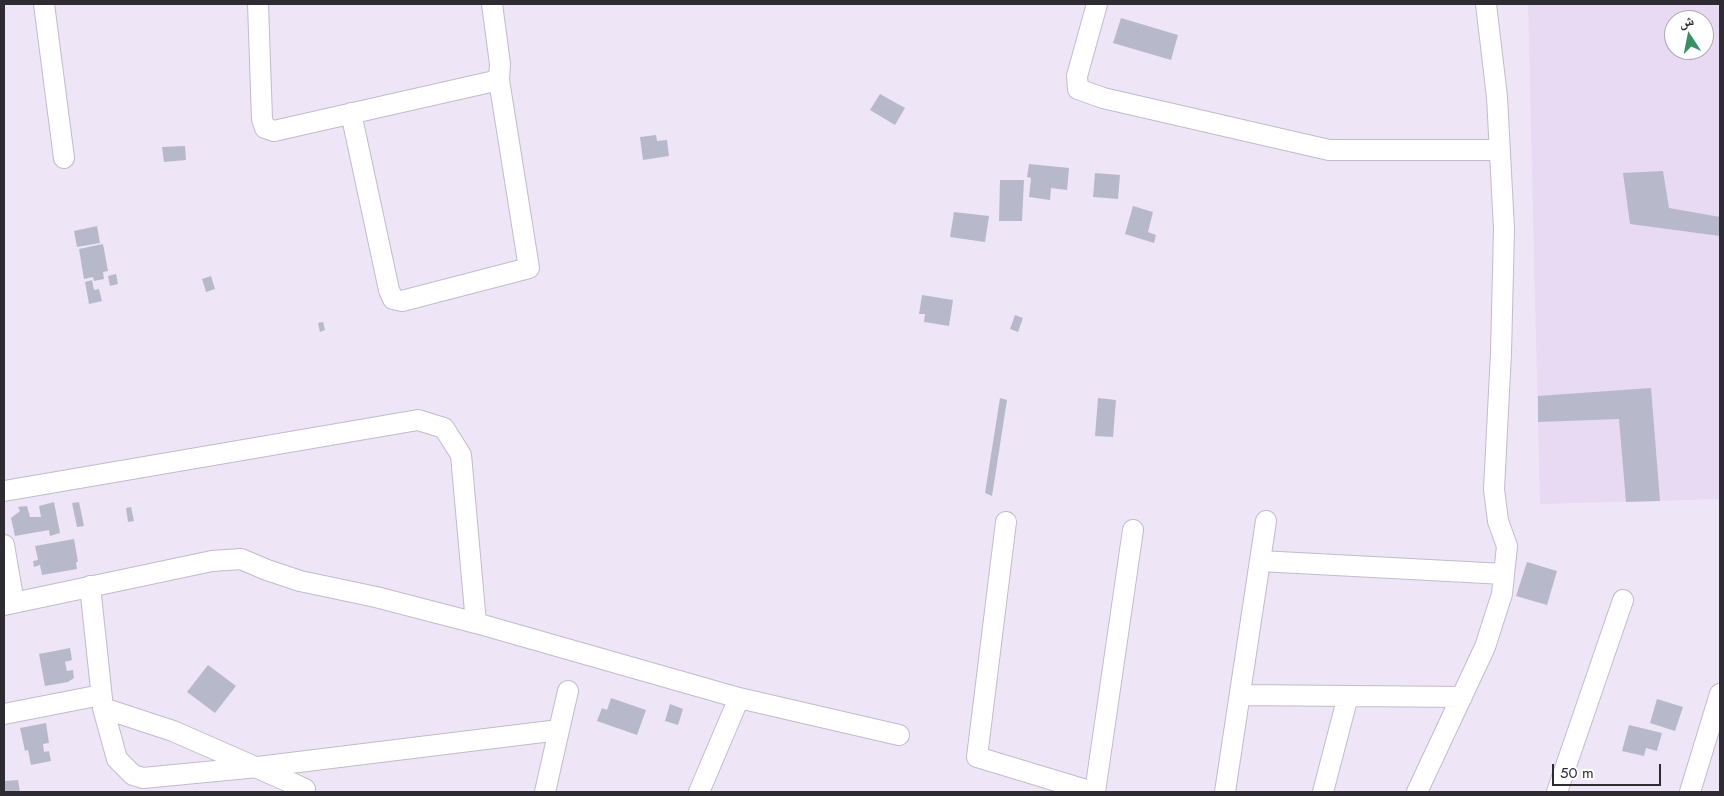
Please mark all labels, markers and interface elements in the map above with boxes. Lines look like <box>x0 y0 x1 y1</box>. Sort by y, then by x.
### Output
north arrow <box>1664 10 1714 60</box>
text: ش <box>1677 10 1696 32</box>
scale bar <box>1554 754 1663 786</box>
text: 50 m <box>1560 762 1594 784</box>

